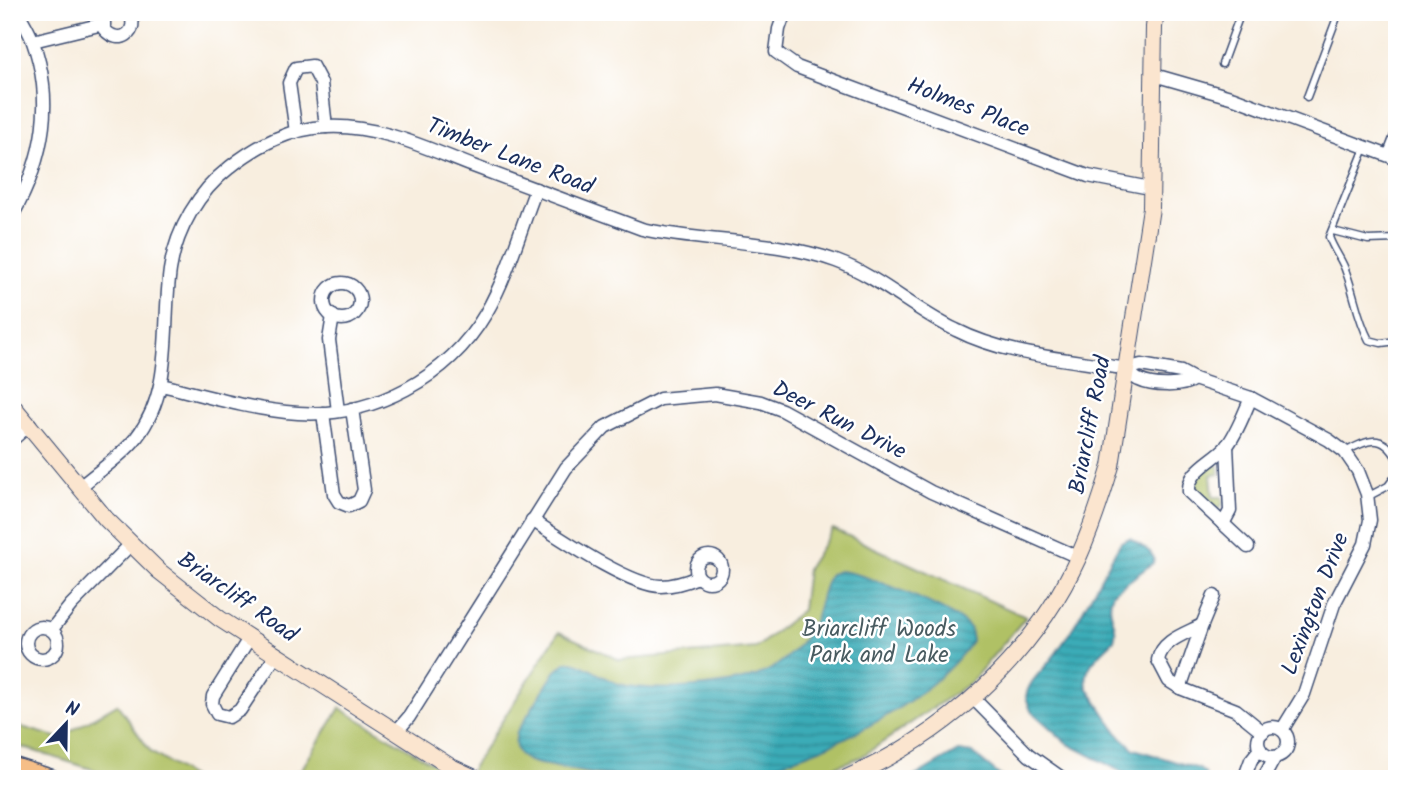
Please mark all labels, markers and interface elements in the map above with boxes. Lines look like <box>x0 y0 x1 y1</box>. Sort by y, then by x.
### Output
street label: Holmes Place <box>902 68 1034 148</box>
street label: Timber Lane Road <box>421 109 599 206</box>
street label: Briarcliff Road <box>1060 352 1122 497</box>
street label: Deer Run Drive <box>766 372 912 470</box>
street label: Lexington Drive <box>1272 527 1360 681</box>
street label: Briarcliff Road <box>169 543 305 653</box>
park label: Briarcliff Woods Park and Lake <box>802 612 956 674</box>
north arrow <box>32 690 102 760</box>
text: N <box>60 694 83 726</box>

